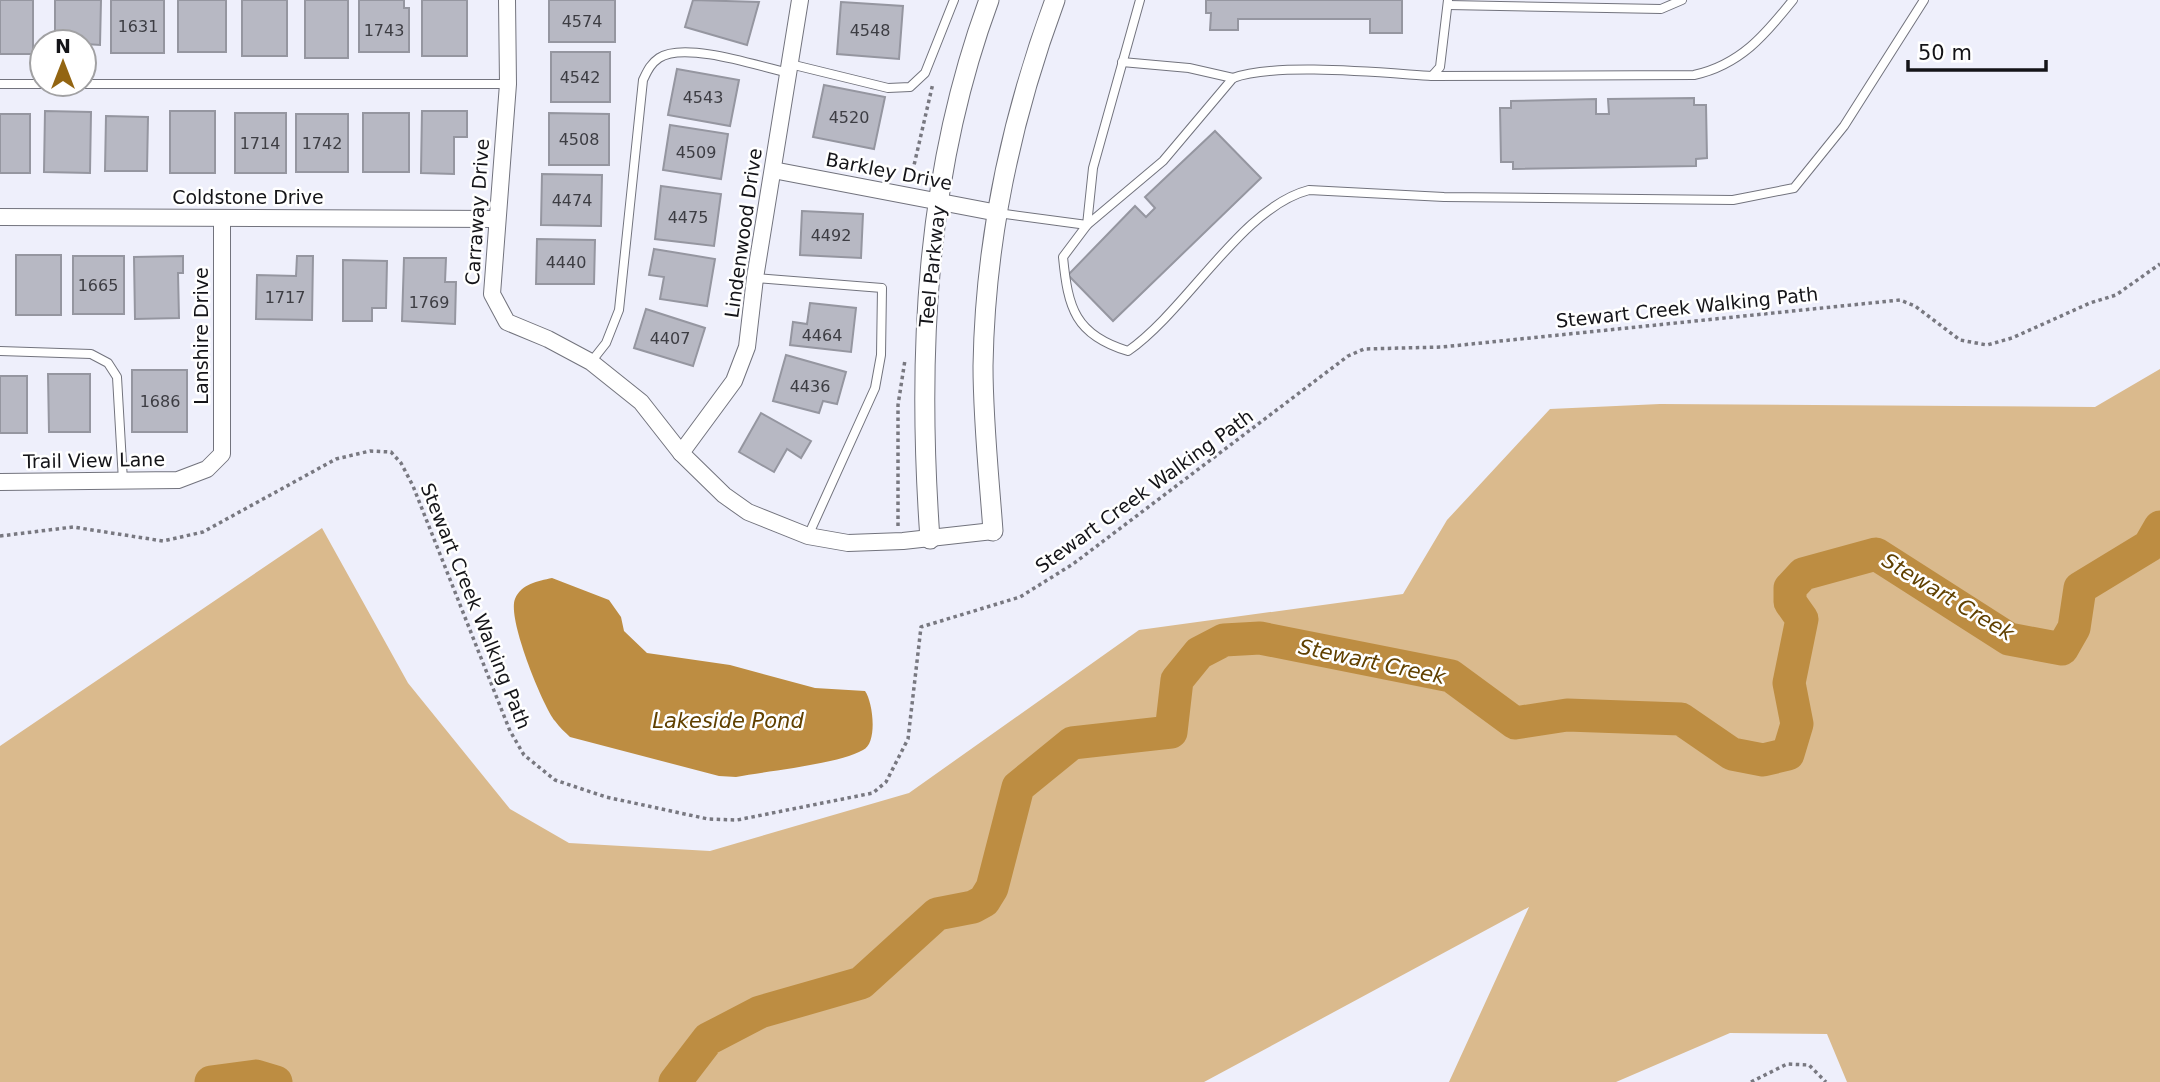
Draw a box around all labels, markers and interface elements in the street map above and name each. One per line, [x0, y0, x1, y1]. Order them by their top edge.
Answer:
house number: 4574 [562, 12, 602, 31]
house number: 1631 [118, 17, 158, 36]
house number: 1743 [364, 21, 404, 40]
house number: 4548 [850, 21, 890, 40]
north arrow [28, 28, 98, 98]
scale bar [1908, 28, 2046, 72]
text: N [55, 35, 71, 57]
text: 50 m [1918, 41, 1972, 65]
house number: 4542 [560, 68, 600, 87]
house number: 4543 [683, 88, 723, 107]
house number: 4520 [829, 108, 869, 127]
house number: 4508 [559, 130, 599, 149]
house number: 1714 [240, 134, 280, 153]
house number: 1742 [302, 134, 342, 153]
street label: Carraway Drive [461, 138, 493, 286]
house number: 4509 [676, 143, 716, 162]
street label: Lindenwood Drive [720, 147, 766, 319]
street label: Barkley Drive [824, 148, 954, 194]
street label: Coldstone Drive [172, 186, 324, 208]
house number: 4474 [552, 191, 592, 210]
street label: Teel Parkway [915, 204, 949, 329]
house number: 4475 [668, 208, 708, 227]
house number: 4492 [811, 226, 851, 245]
house number: 4440 [546, 253, 586, 272]
street label: Lanshire Drive [190, 267, 212, 405]
house number: 1665 [78, 276, 118, 295]
street label: Stewart Creek Walking Path [1555, 282, 1819, 332]
house number: 1717 [265, 288, 305, 307]
house number: 1769 [409, 293, 449, 312]
house number: 4464 [802, 326, 842, 345]
house number: 4407 [650, 329, 690, 348]
house number: 4436 [790, 377, 830, 396]
house number: 1686 [140, 392, 180, 411]
street label: Stewart Creek Walking Path [1031, 405, 1257, 577]
street label: Trail View Lane [22, 448, 165, 472]
street label: Stewart Creek Walking Path [416, 480, 536, 732]
water label: Stewart Creek [1878, 548, 2019, 646]
water label: Stewart Creek [1296, 635, 1448, 689]
water label: Lakeside Pond [652, 709, 804, 733]

